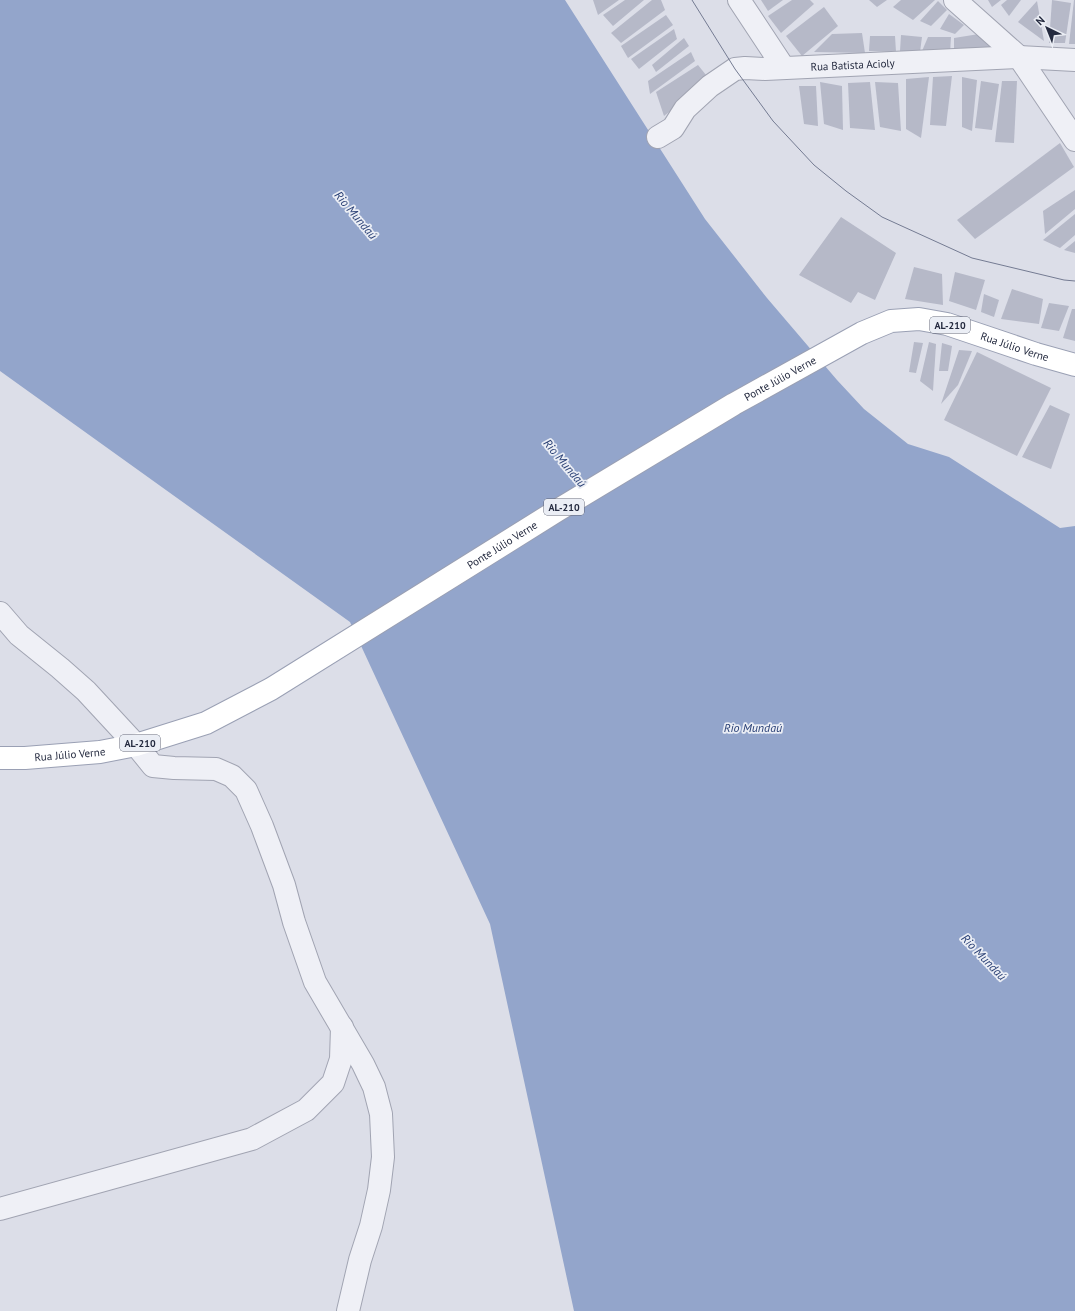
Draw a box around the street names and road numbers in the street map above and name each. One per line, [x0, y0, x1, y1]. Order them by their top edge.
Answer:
street label: Rua Batista Acioly [810, 56, 896, 74]
road number: AL-210 [930, 317, 970, 333]
street label: Rua Júlio Verne [979, 329, 1051, 364]
street label: Ponte Júlio Verne [742, 353, 819, 404]
road number: AL-210 [544, 499, 584, 515]
street label: Ponte Júlio Verne [464, 517, 540, 572]
road number: AL-210 [120, 735, 160, 751]
street label: Rua Júlio Verne [34, 744, 107, 764]

